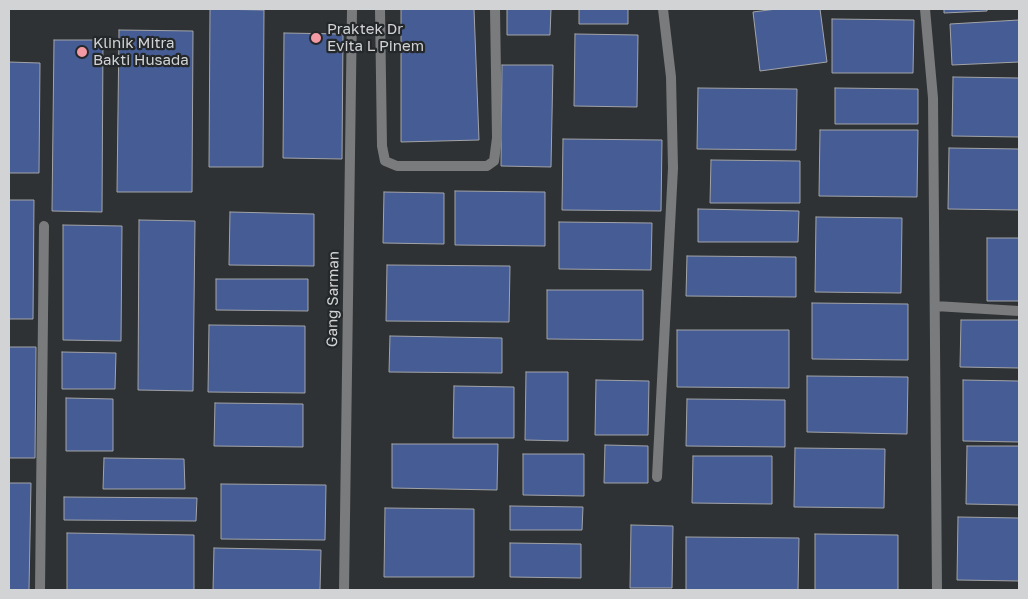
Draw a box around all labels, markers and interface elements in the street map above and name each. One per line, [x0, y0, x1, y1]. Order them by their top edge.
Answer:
place label: Praktek Dr Evita L Pinem [327, 20, 424, 55]
marker: Praktek Dr Evita L Pinem [309, 31, 323, 45]
place label: Klinik Mitra Bakti Husada [93, 34, 189, 69]
marker: Klinik Mitra Bakti Husada [75, 45, 89, 59]
street label: Gang Sarman [323, 251, 343, 347]

